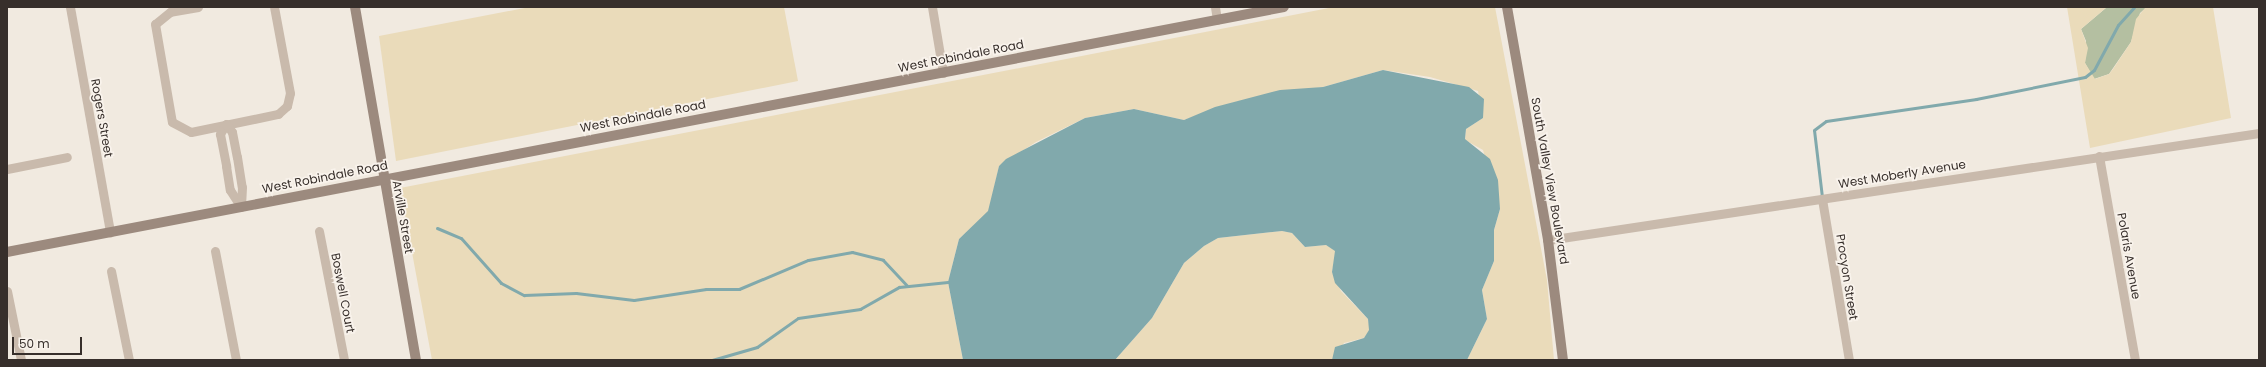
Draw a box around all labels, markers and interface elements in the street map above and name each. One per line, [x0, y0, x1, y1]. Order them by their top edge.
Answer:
street label: West Robindale Road [897, 37, 1025, 75]
street label: Rogers Street [88, 78, 116, 158]
street label: South Valley View Boulevard [1528, 96, 1572, 266]
street label: West Robindale Road [579, 97, 707, 135]
street label: West Moberly Avenue [1837, 157, 1967, 191]
street label: West Robindale Road [261, 158, 389, 196]
street label: Arville Street [389, 179, 417, 255]
street label: Polaris Avenue [2114, 212, 2144, 300]
street label: Procyon Street [1833, 233, 1861, 321]
street label: Boswell Court [328, 252, 358, 334]
scale bar [14, 329, 84, 355]
text: 50 m [19, 335, 50, 352]

